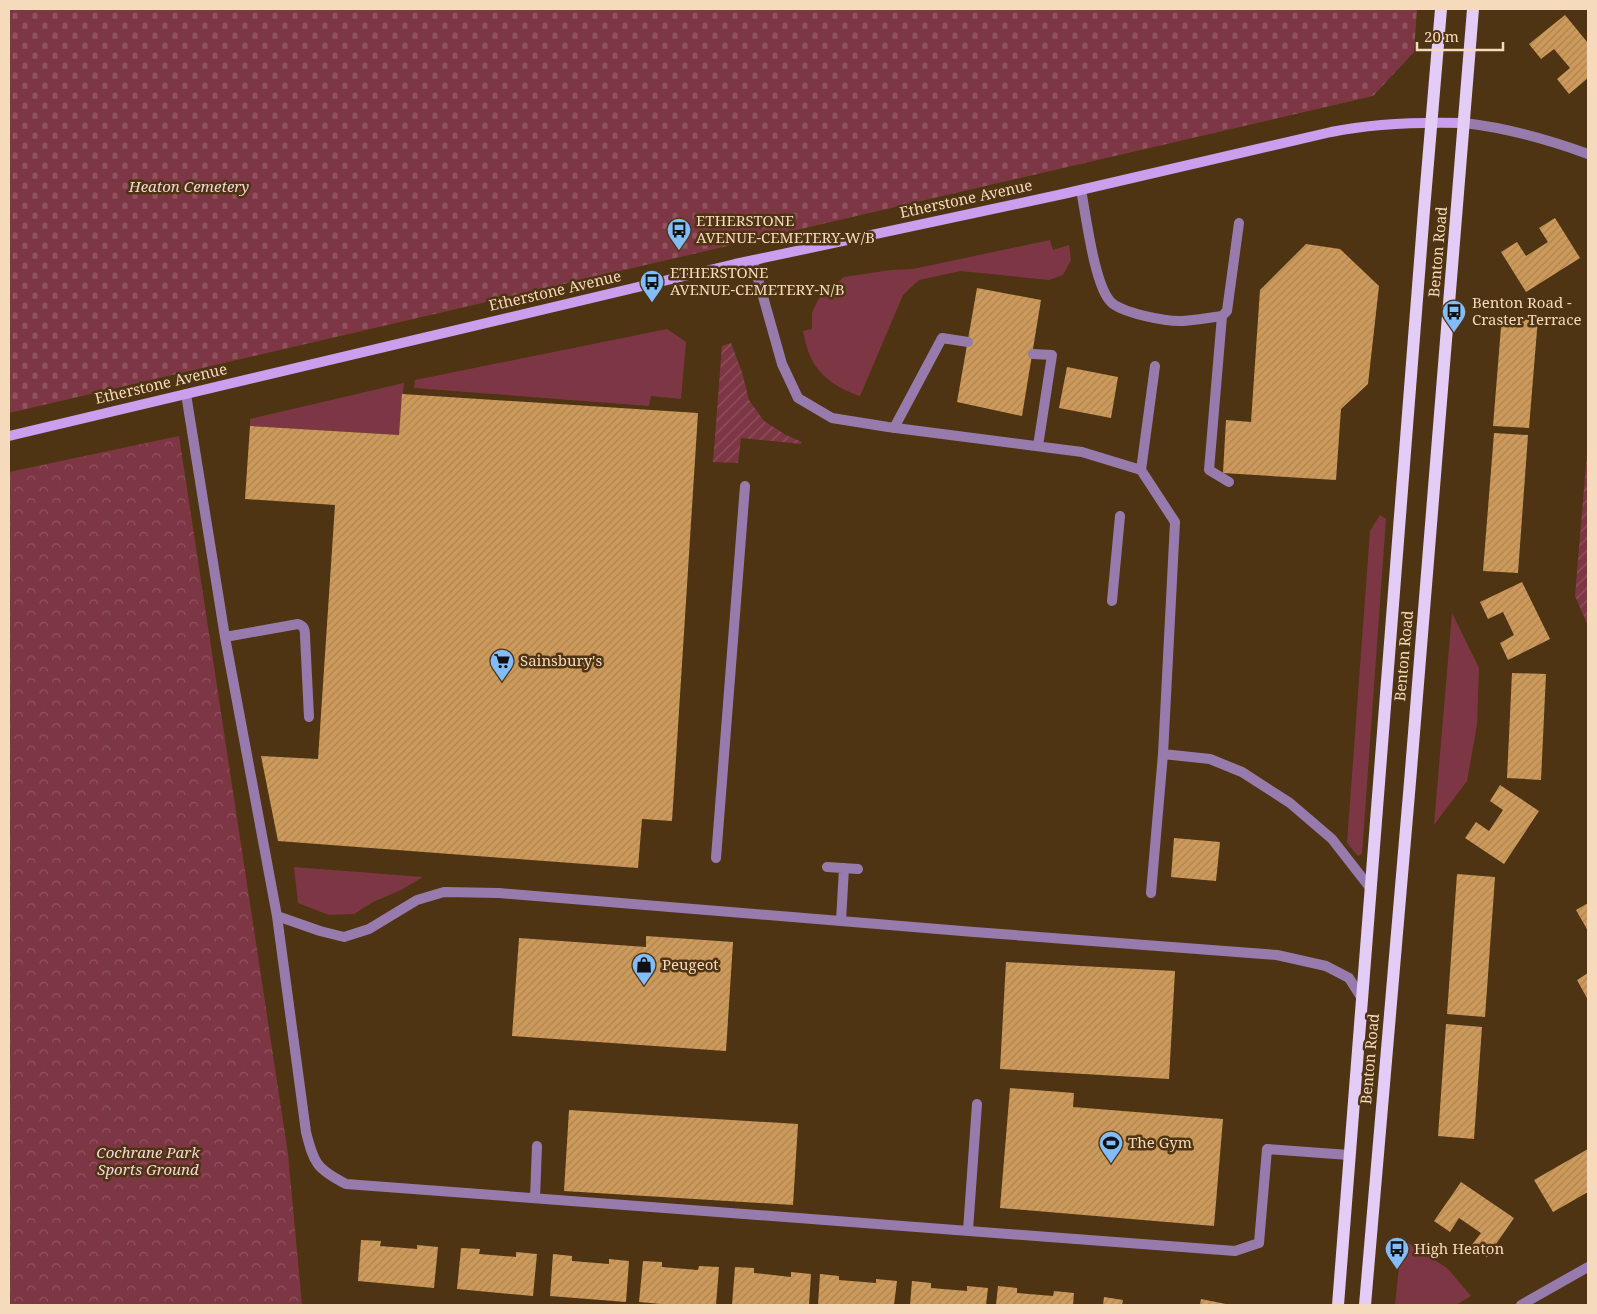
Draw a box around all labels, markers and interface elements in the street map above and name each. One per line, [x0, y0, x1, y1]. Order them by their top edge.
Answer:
scale bar [1417, 20, 1503, 52]
text: 20 m [1424, 26, 1459, 46]
street label: Etherstone Avenue [898, 174, 1034, 222]
park label: Heaton Cemetery [128, 176, 249, 196]
street label: Benton Road [1423, 206, 1451, 298]
place label: ETHERSTONE AVENUE-CEMETERY-W/B [696, 210, 875, 247]
bus stop icon: ETHERSTONE AVENUE-CEMETERY-W/B [666, 217, 692, 251]
place label: ETHERSTONE AVENUE-CEMETERY-N/B [670, 262, 845, 299]
street label: Etherstone Avenue [487, 265, 623, 315]
bus stop icon: ETHERSTONE AVENUE-CEMETERY-N/B [639, 269, 665, 303]
place label: Benton Road - Craster Terrace [1472, 292, 1582, 329]
bus stop icon: Benton Road - Craster Terrace [1441, 299, 1467, 333]
street label: Etherstone Avenue [93, 358, 229, 408]
street label: Benton Road [1389, 610, 1417, 702]
supermarket icon: Sainsbury's [489, 648, 515, 682]
place label: Sainsbury's [520, 650, 602, 670]
shop icon: Peugeot [631, 952, 657, 986]
place label: Peugeot [662, 954, 719, 974]
street label: Benton Road [1355, 1013, 1383, 1105]
sports icon: The Gym [1098, 1130, 1124, 1164]
place label: The Gym [1128, 1132, 1192, 1152]
park label: Cochrane Park Sports Ground [96, 1142, 200, 1179]
bus stop icon: High Heaton [1384, 1236, 1410, 1270]
place label: High Heaton [1414, 1238, 1504, 1258]

